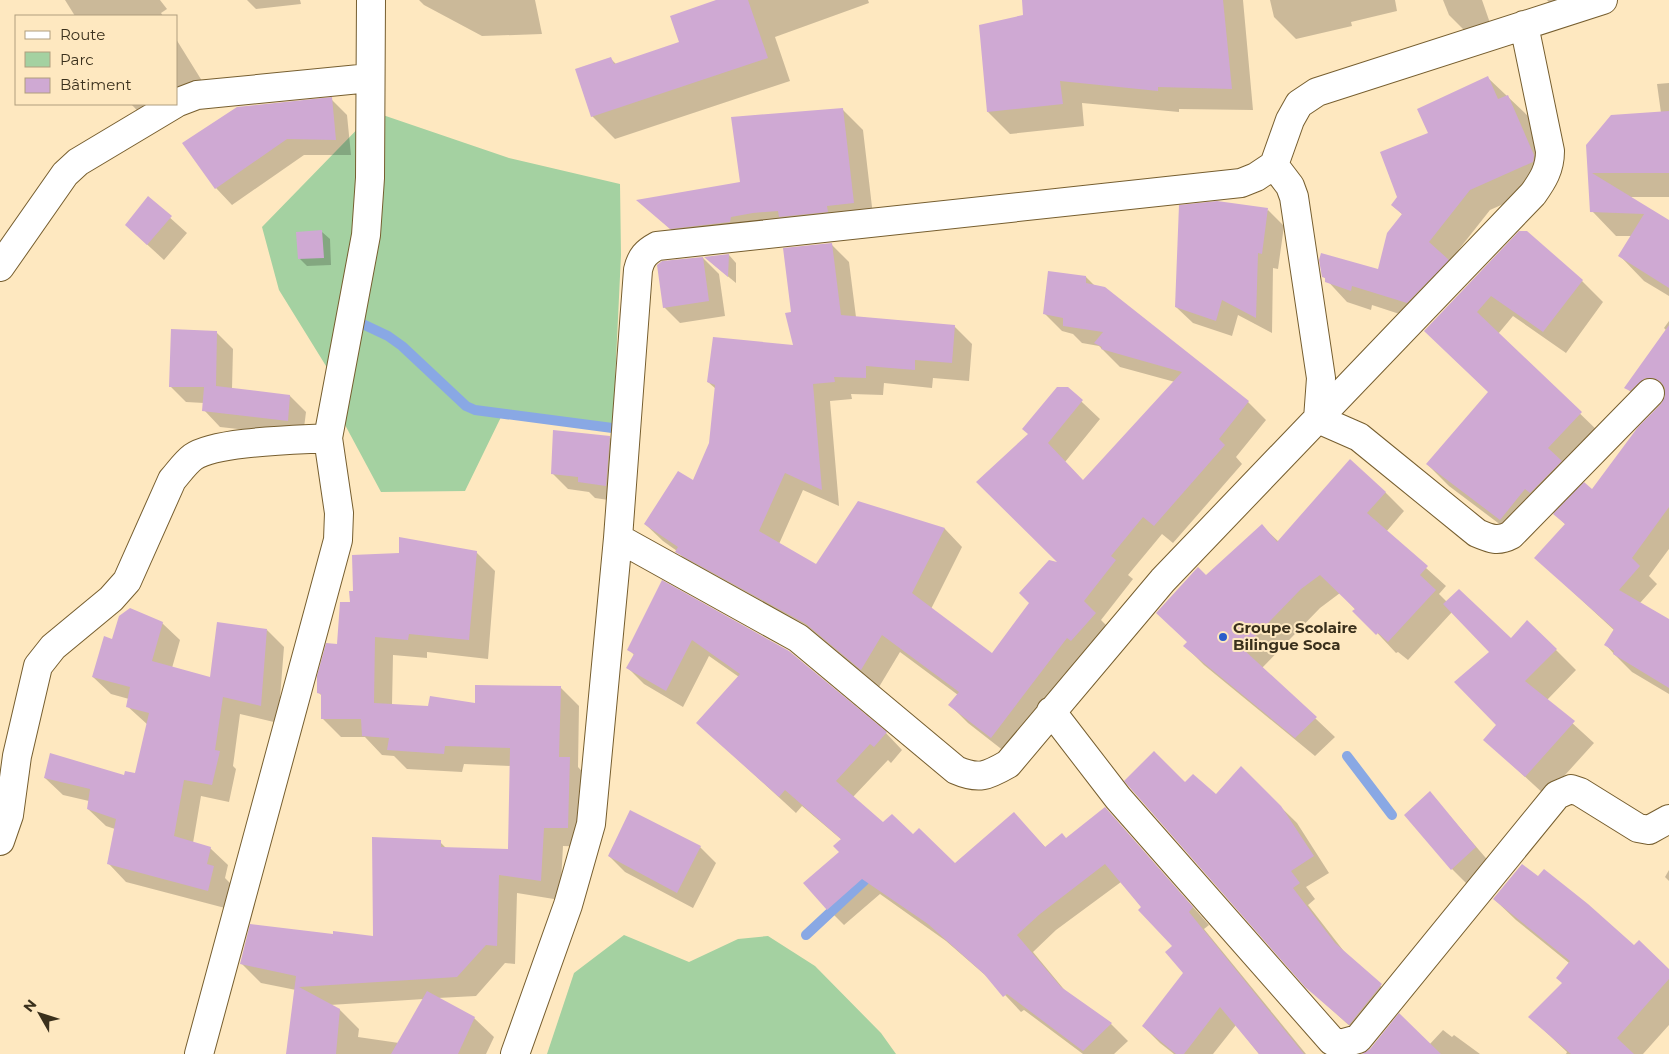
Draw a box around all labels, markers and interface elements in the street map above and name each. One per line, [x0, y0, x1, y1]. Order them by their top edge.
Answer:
legend [15, 15, 178, 105]
text: Route [60, 25, 105, 44]
text: Parc [60, 50, 94, 69]
text: Bâtiment [60, 75, 132, 94]
place label: Groupe Scolaire Bilingue Soca [1233, 618, 1357, 654]
marker: Groupe Scolaire Bilingue Soca [1217, 631, 1229, 643]
north arrow [15, 989, 65, 1039]
text: N [19, 996, 40, 1016]

